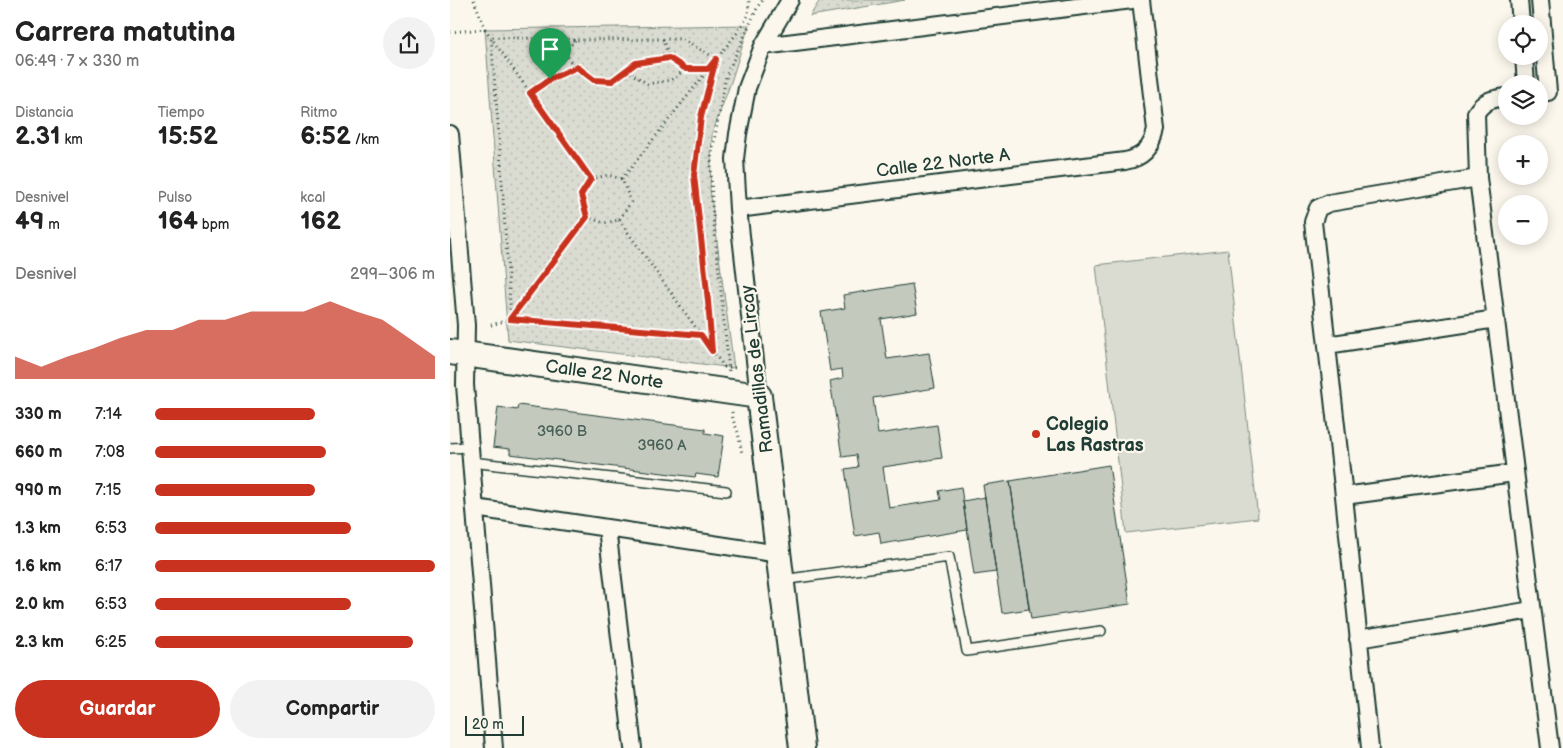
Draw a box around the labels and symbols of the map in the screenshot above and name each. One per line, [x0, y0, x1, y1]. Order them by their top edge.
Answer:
pin [529, 28, 571, 79]
street label: Calle 22 Norte A [875, 144, 1011, 182]
street label: Ramadillas de Lircay [736, 283, 778, 454]
street label: Calle 22 Norte [544, 355, 665, 393]
place label: Colegio Las Rastras [1046, 414, 1144, 456]
house number: 3960 B [537, 422, 587, 441]
marker: Colegio Las Rastras [1030, 428, 1042, 440]
house number: 3960 A [637, 436, 687, 455]
scale bar [465, 713, 524, 736]

